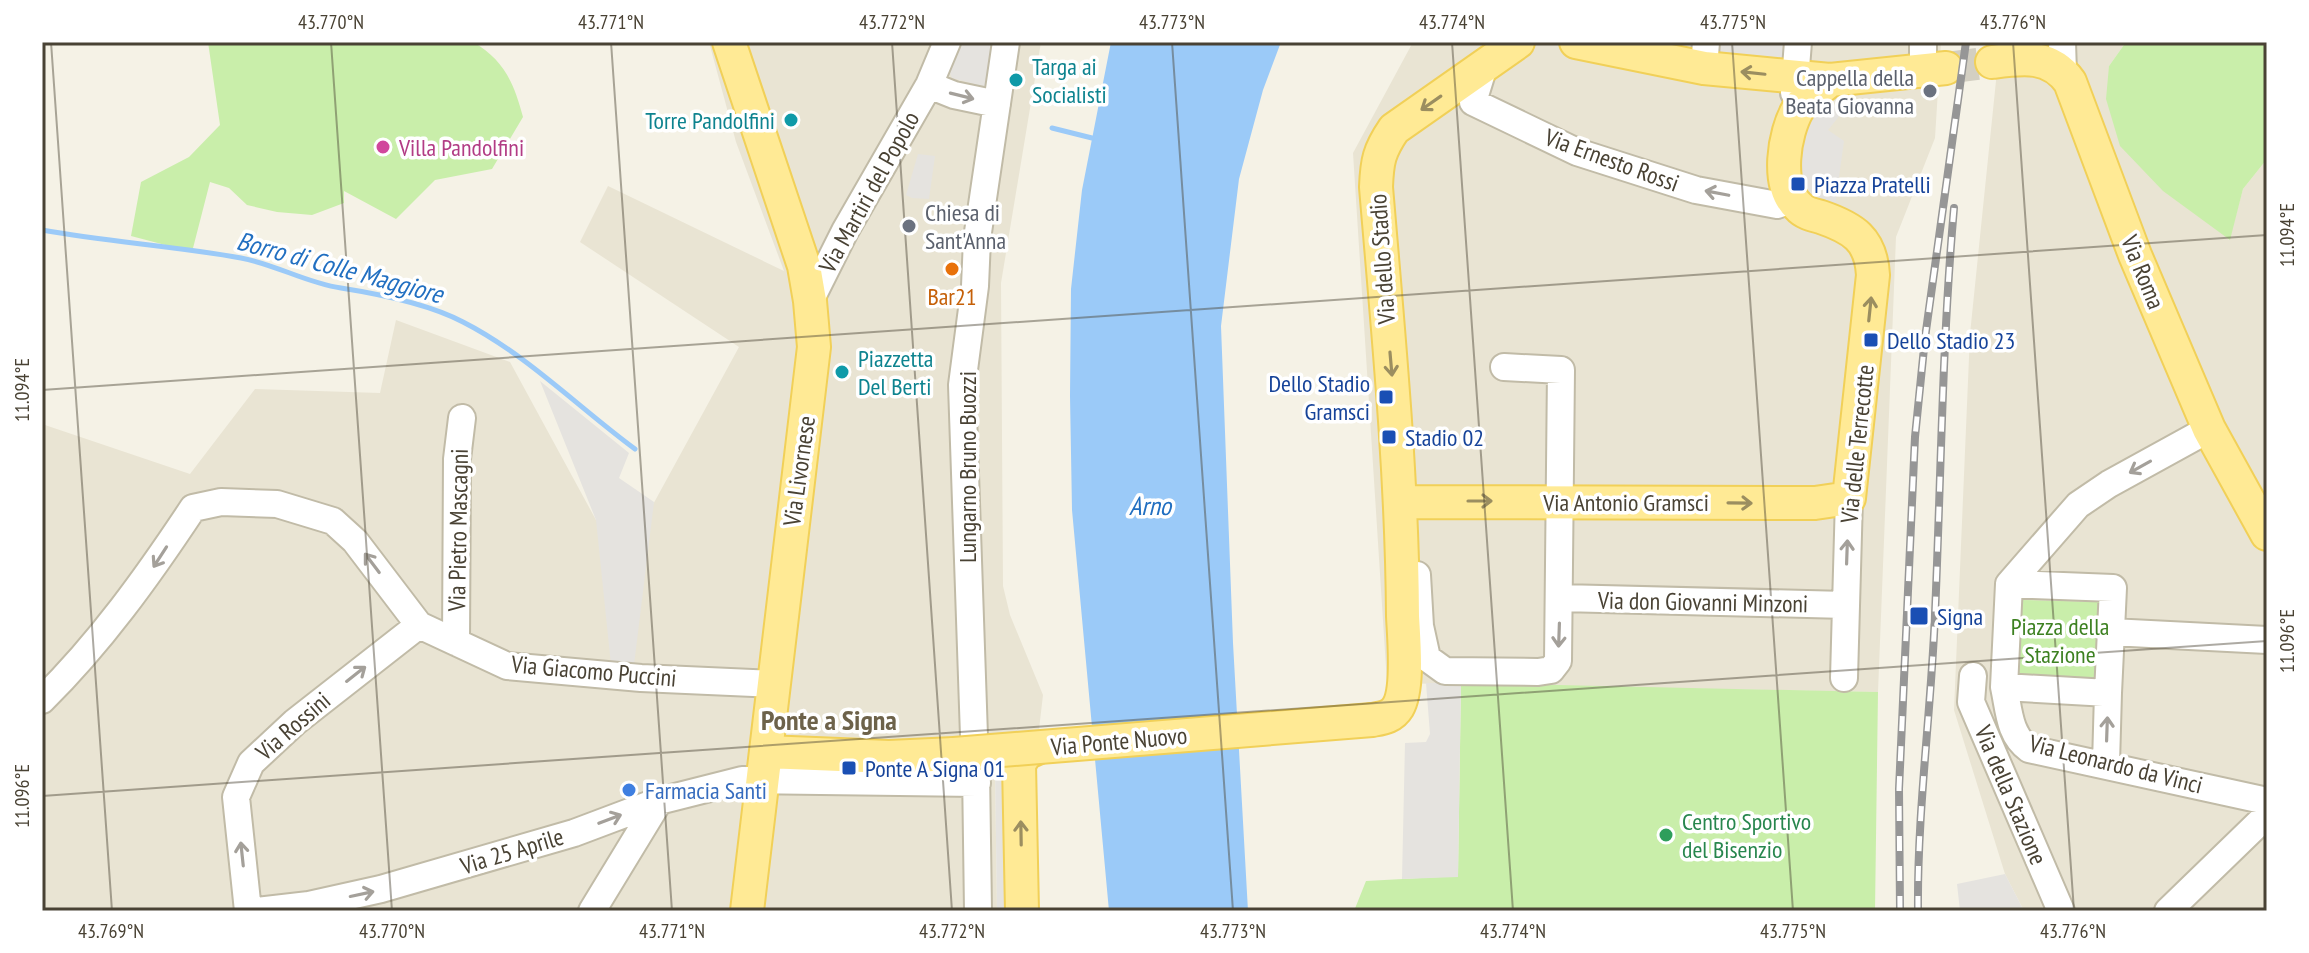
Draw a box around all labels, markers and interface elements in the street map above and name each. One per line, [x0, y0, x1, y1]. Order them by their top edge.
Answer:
text: 43.770°N [298, 9, 364, 35]
text: 43.771°N [578, 9, 644, 35]
text: 43.772°N [859, 9, 925, 35]
text: 43.773°N [1139, 9, 1205, 35]
text: 43.774°N [1419, 9, 1485, 35]
text: 43.775°N [1700, 9, 1766, 35]
text: 43.776°N [1980, 9, 2046, 35]
place label: Targa ai Socialisti [1032, 51, 1107, 110]
place label: Cappella della Beata Giovanna [1785, 62, 1914, 121]
one-way arrow [1740, 65, 1766, 80]
marker: Targa ai Socialisti [1007, 71, 1025, 89]
marker: Cappella della Beata Giovanna [1921, 82, 1939, 100]
one-way arrow [949, 89, 975, 104]
one-way arrow [1421, 95, 1443, 111]
place label: Torre Pandolfini [645, 105, 775, 136]
street label: Via Martiri del Popolo [811, 106, 926, 279]
marker: Torre Pandolfini [782, 111, 800, 129]
street label: Via Ernesto Rossi [1540, 121, 1683, 199]
place label: Villa Pandolfini [398, 132, 524, 163]
marker: Villa Pandolfini [374, 138, 392, 156]
place label: Piazza Pratelli [1814, 169, 1931, 200]
marker: Piazza Pratelli [1789, 175, 1807, 193]
one-way arrow [1705, 185, 1730, 200]
street label: Via dello Stadio [1362, 193, 1402, 326]
place label: Chiesa di Sant'Anna [925, 197, 1006, 256]
text: 11.094°E [2274, 203, 2300, 267]
marker: Chiesa di Sant'Anna [900, 217, 918, 235]
water label: Borro di Colle Maggiore [233, 224, 449, 311]
street label: Via Roma [2114, 229, 2172, 314]
marker: Bar21 [943, 260, 961, 278]
place label: Bar21 [927, 281, 977, 312]
one-way arrow [1862, 297, 1877, 323]
place label: Dello Stadio 23 [1887, 325, 2015, 356]
marker: Dello Stadio 23 [1862, 331, 1880, 349]
place label: Piazzetta Del Berti [858, 343, 933, 402]
one-way arrow [1383, 350, 1398, 377]
text: 11.094°E [9, 358, 35, 422]
marker: Piazzetta Del Berti [833, 363, 851, 381]
street label: Via delle Terrecotte [1833, 363, 1881, 526]
place label: Dello Stadio Gramsci [1268, 368, 1370, 427]
street label: Lungarno Bruno Buozzi [952, 371, 983, 563]
marker: Dello Stadio Gramsci [1377, 388, 1395, 406]
street label: Via Livornese [776, 414, 822, 529]
place label: Stadio 02 [1405, 422, 1484, 453]
marker: Stadio 02 [1380, 428, 1398, 446]
street label: Via Pietro Mascagni [441, 448, 475, 613]
one-way arrow [2129, 459, 2153, 475]
street label: Via Antonio Gramsci [1542, 487, 1709, 518]
water label: Arno [1129, 489, 1173, 522]
one-way arrow [1466, 493, 1493, 509]
one-way arrow [1726, 495, 1753, 510]
one-way arrow [1840, 539, 1855, 566]
one-way arrow [152, 545, 168, 568]
one-way arrow [363, 553, 380, 574]
street label: Via don Giovanni Minzoni [1597, 585, 1808, 619]
place label: Signa [1937, 601, 1983, 632]
marker: Signa [1908, 605, 1930, 627]
text: 11.096°E [2274, 609, 2300, 673]
park label: Piazza della Stazione [2011, 611, 2109, 670]
one-way arrow [1552, 621, 1567, 647]
street label: Via Giacomo Puccini [509, 648, 678, 694]
one-way arrow [345, 665, 366, 682]
street label: Via Rossini [248, 685, 337, 768]
district label: Ponte a Signa [761, 701, 897, 738]
one-way arrow [2099, 716, 2114, 743]
street label: Via Ponte Nuovo [1049, 720, 1188, 762]
street label: Via della Stazione [1967, 720, 2054, 869]
street label: Via Leonardo da Vinci [2025, 727, 2206, 801]
place label: Ponte A Signa 01 [865, 753, 1005, 784]
marker: Ponte A Signa 01 [840, 759, 858, 777]
text: 11.096°E [9, 764, 35, 828]
place label: Farmacia Santi [645, 775, 767, 806]
marker: Farmacia Santi [620, 781, 638, 799]
place label: Centro Sportivo del Bisenzio [1682, 806, 1811, 865]
one-way arrow [598, 811, 622, 825]
one-way arrow [1013, 820, 1029, 847]
street label: Via 25 Aprile [456, 821, 567, 882]
marker: Centro Sportivo del Bisenzio [1657, 826, 1675, 844]
one-way arrow [234, 841, 249, 868]
one-way arrow [348, 886, 374, 901]
text: 43.769°N [78, 918, 144, 944]
text: 43.770°N [359, 918, 425, 944]
text: 43.771°N [639, 918, 705, 944]
text: 43.772°N [919, 918, 985, 944]
text: 43.773°N [1200, 918, 1266, 944]
text: 43.774°N [1480, 918, 1546, 944]
text: 43.775°N [1760, 918, 1826, 944]
text: 43.776°N [2040, 918, 2106, 944]

